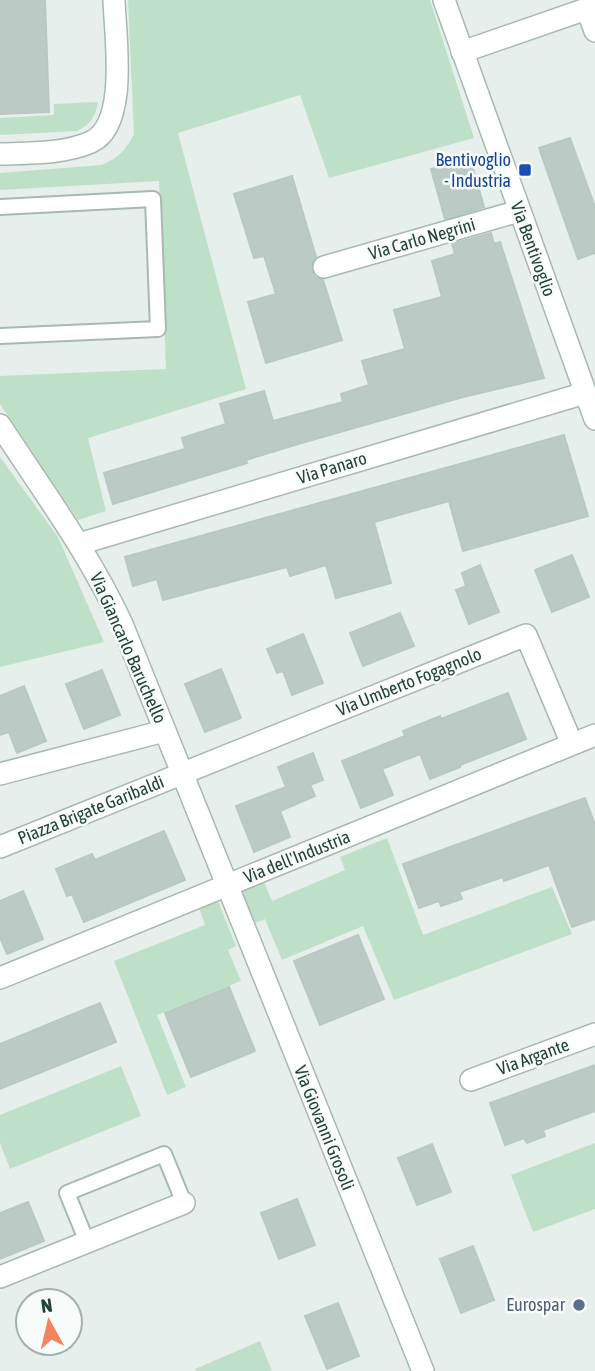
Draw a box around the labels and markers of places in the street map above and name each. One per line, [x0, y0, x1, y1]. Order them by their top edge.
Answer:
place label: Bentivoglio - Industria [435, 149, 511, 191]
marker: Bentivoglio - Industria [517, 162, 533, 178]
place label: Eurospar [506, 1294, 566, 1315]
marker: Eurospar [571, 1297, 587, 1313]

